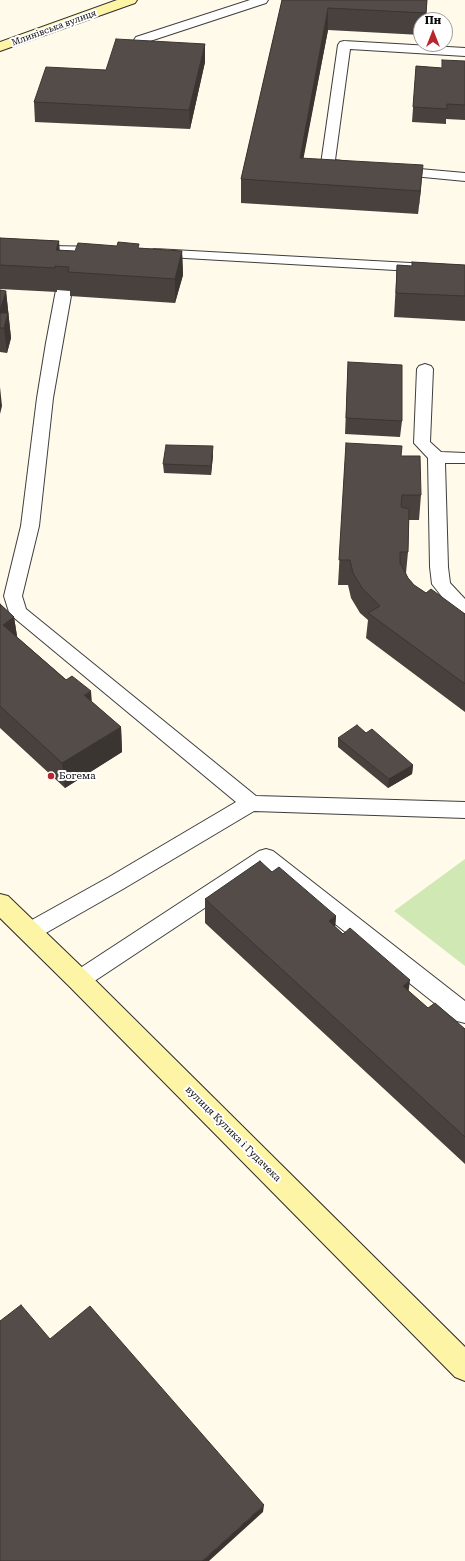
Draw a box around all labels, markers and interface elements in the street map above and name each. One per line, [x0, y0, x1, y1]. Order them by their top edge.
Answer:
street label: Млинівська вулиця [10, 8, 98, 48]
north arrow [413, 12, 453, 52]
text: Пн [425, 14, 441, 27]
place label: Богема [59, 770, 96, 782]
marker: Богема [46, 771, 56, 781]
street label: вулиця Кулика і Гудачека [183, 1084, 283, 1184]

